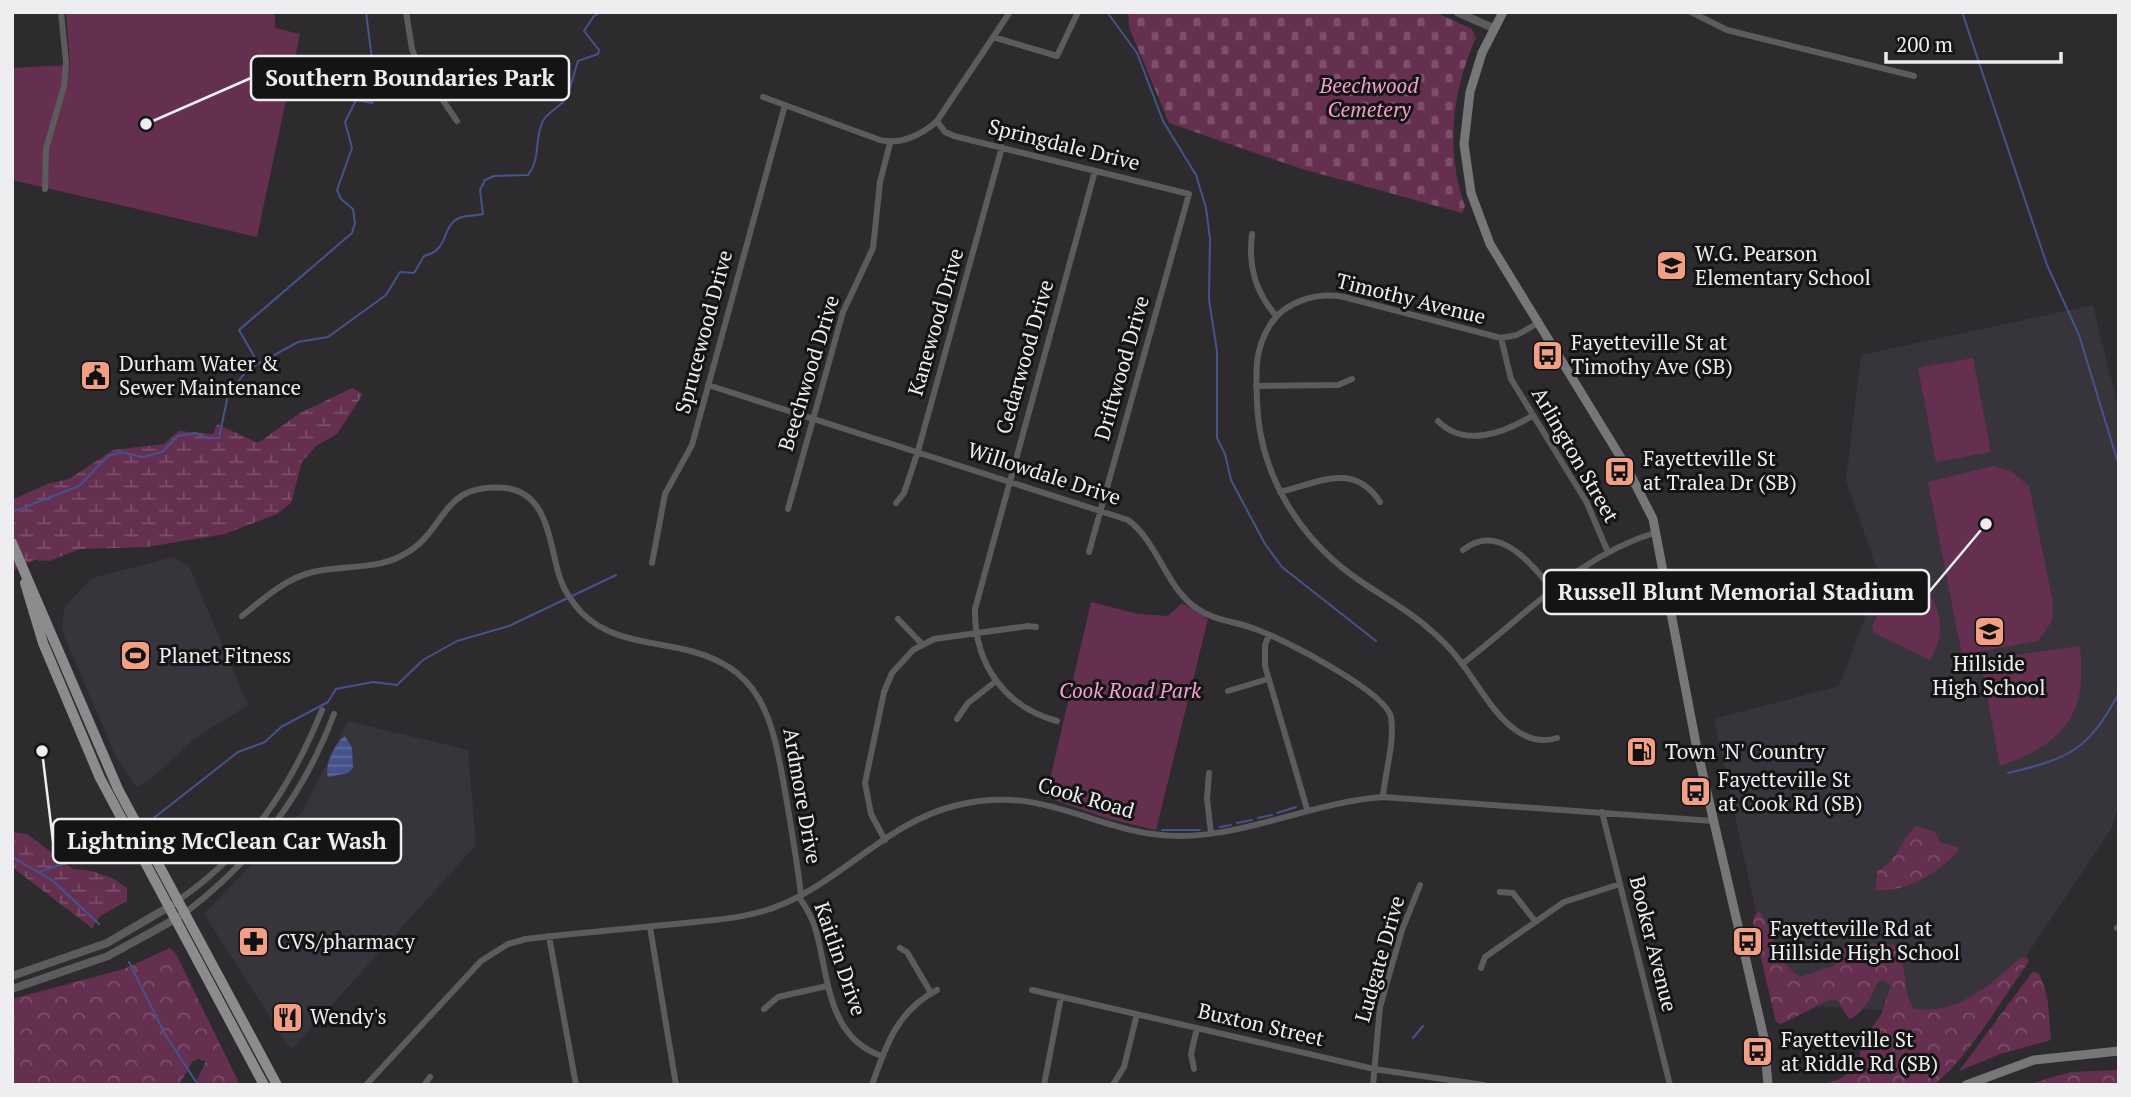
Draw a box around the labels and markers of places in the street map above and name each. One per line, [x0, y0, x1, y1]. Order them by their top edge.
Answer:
callout: Southern Boundaries Park [251, 56, 569, 100]
place label: W.G. Pearson Elementary School [1695, 239, 1871, 291]
school or university icon: W.G. Pearson Elementary School [1655, 249, 1689, 283]
place label: Fayetteville St at Timothy Ave (SB) [1571, 328, 1733, 380]
bus stop icon: Fayetteville St at Timothy Ave (SB) [1531, 338, 1565, 372]
place label: Durham Water & Sewer Maintenance [119, 349, 301, 401]
public building icon: Durham Water & Sewer Maintenance [79, 359, 113, 393]
place label: Fayetteville St at Tralea Dr (SB) [1643, 444, 1797, 496]
bus stop icon: Fayetteville St at Tralea Dr (SB) [1603, 454, 1637, 488]
callout: Russell Blunt Memorial Stadium [1544, 570, 1929, 614]
school or university icon: Hillside High School [1972, 615, 2006, 649]
sports icon: Planet Fitness [119, 639, 153, 673]
place label: Planet Fitness [159, 641, 291, 669]
place label: Hillside High School [1932, 649, 2046, 701]
fuel station icon: Town 'N' Country [1625, 735, 1659, 769]
place label: Town 'N' Country [1665, 737, 1825, 765]
place label: Fayetteville St at Cook Rd (SB) [1718, 765, 1862, 817]
bus stop icon: Fayetteville St at Cook Rd (SB) [1678, 775, 1712, 809]
callout: Lightning McClean Car Wash [53, 819, 401, 863]
place label: Fayetteville Rd at Hillside High School [1770, 914, 1960, 966]
bus stop icon: Fayetteville Rd at Hillside High School [1730, 924, 1764, 958]
pharmacy icon: CVS/pharmacy [237, 925, 271, 959]
place label: CVS/pharmacy [277, 927, 415, 955]
restaurant icon: Wendy's [270, 1000, 304, 1034]
place label: Wendy's [310, 1002, 387, 1030]
place label: Fayetteville St at Riddle Rd (SB) [1781, 1025, 1938, 1077]
bus stop icon: Fayetteville St at Riddle Rd (SB) [1741, 1035, 1775, 1069]

